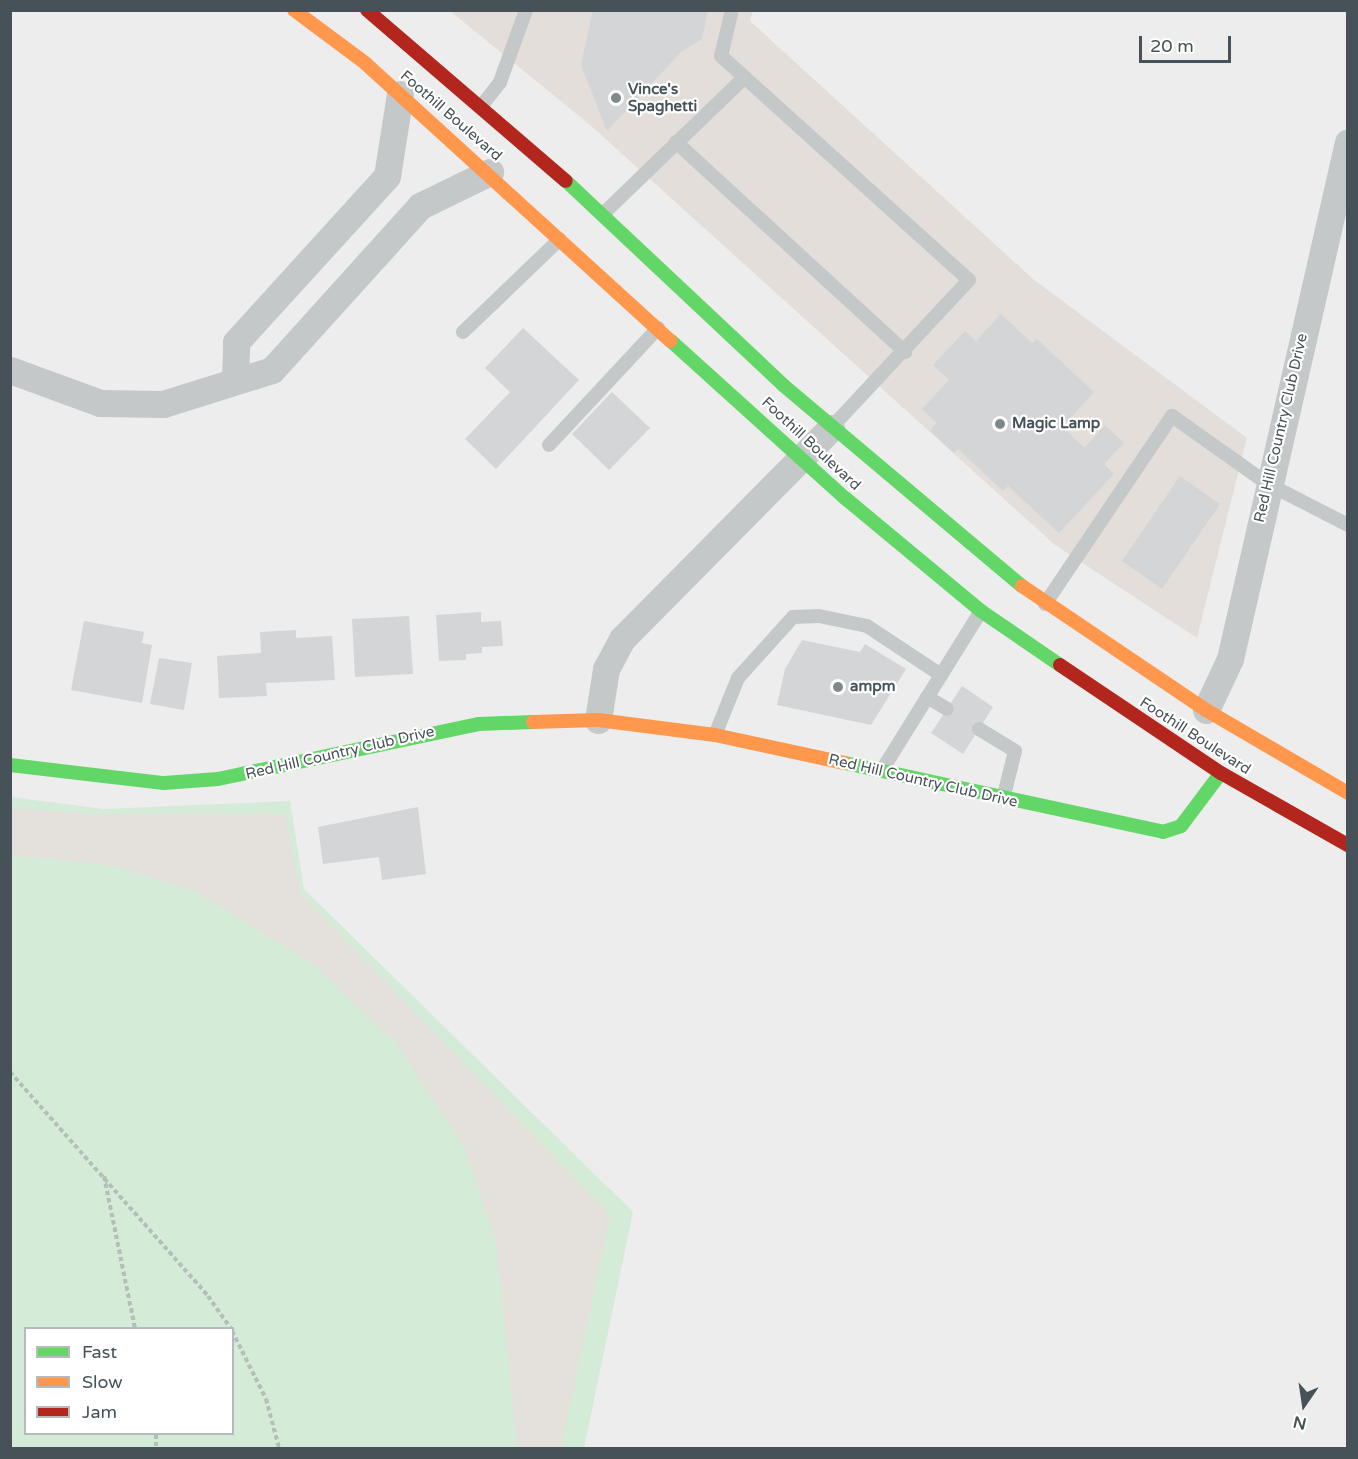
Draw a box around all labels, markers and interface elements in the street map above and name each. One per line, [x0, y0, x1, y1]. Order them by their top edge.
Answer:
scale bar [1142, 24, 1234, 62]
text: 20 m [1150, 35, 1194, 57]
street label: Foothill Boulevard [397, 67, 505, 165]
place label: Vince's Spaghetti [628, 80, 697, 115]
marker: Vince's Spaghetti [609, 91, 623, 105]
street label: Red Hill Country Club Drive [1250, 332, 1312, 524]
street label: Foothill Boulevard [758, 394, 864, 494]
place label: Magic Lamp [1012, 415, 1100, 433]
marker: Magic Lamp [993, 417, 1007, 431]
place label: ampm [850, 678, 895, 696]
marker: ampm [831, 680, 845, 694]
street label: Foothill Boulevard [1136, 693, 1254, 779]
street label: Red Hill Country Club Drive [244, 722, 436, 784]
street label: Red Hill Country Club Drive [827, 750, 1019, 812]
legend [24, 1327, 234, 1435]
text: Fast [82, 1341, 117, 1363]
text: Slow [82, 1371, 123, 1393]
north arrow [1274, 1375, 1334, 1435]
text: Jam [82, 1401, 117, 1423]
text: N [1291, 1411, 1308, 1434]

